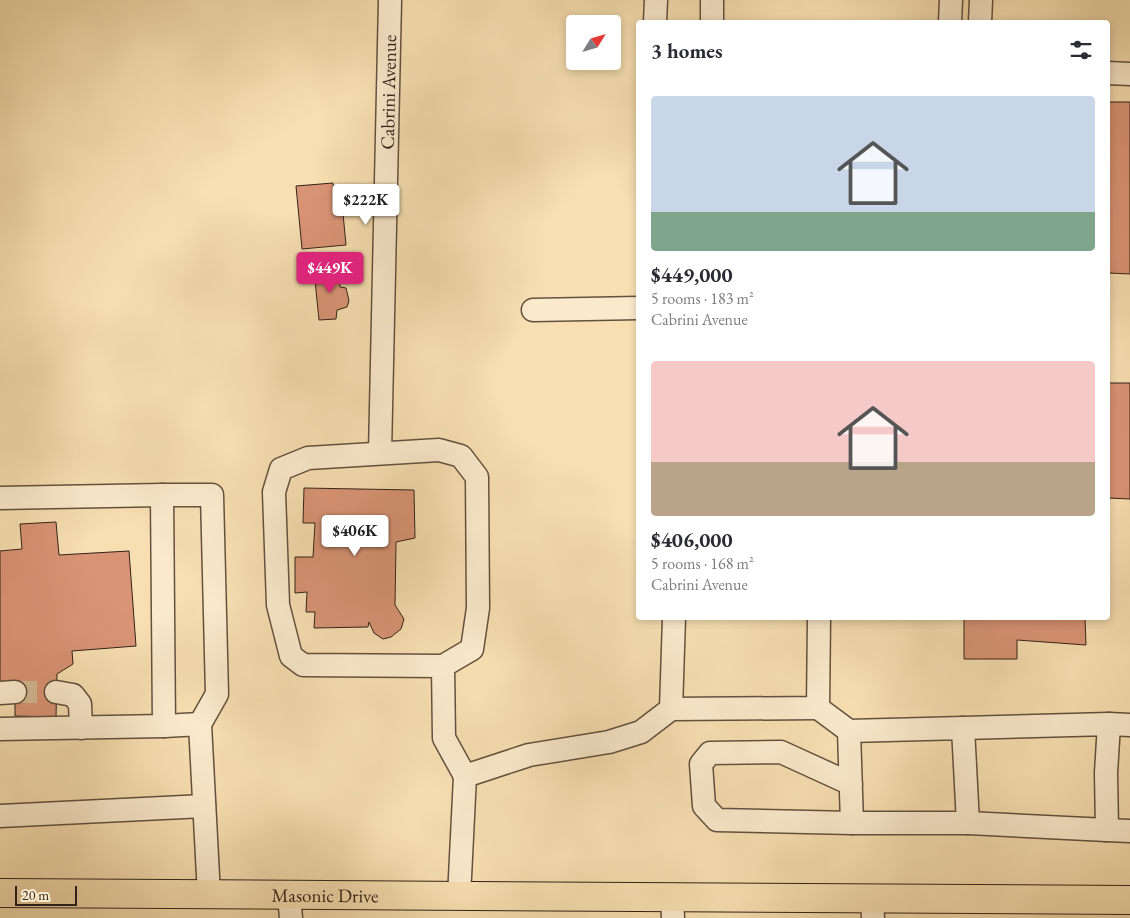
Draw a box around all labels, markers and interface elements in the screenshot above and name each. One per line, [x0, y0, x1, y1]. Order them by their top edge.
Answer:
north arrow [566, 15, 621, 70]
map controls [566, 15, 621, 70]
street label: Cabrini Avenue [375, 34, 402, 150]
icon: filters [1067, 36, 1095, 64]
text: 3 homes [651, 37, 723, 64]
icon: home [828, 128, 918, 218]
pin: $222K [331, 184, 401, 226]
text: $222K [344, 189, 388, 210]
pin: $449K [295, 252, 365, 294]
text: $449K [308, 257, 352, 278]
text: $449,000 [651, 261, 733, 288]
text: 5 rooms · 183 m² [651, 288, 754, 309]
text: Cabrini Avenue [651, 309, 748, 330]
icon: home [828, 393, 918, 483]
pin: $406K [320, 514, 390, 557]
text: $406K [333, 520, 377, 541]
text: $406,000 [651, 526, 733, 553]
text: 5 rooms · 168 m² [651, 553, 754, 574]
text: Cabrini Avenue [651, 574, 748, 595]
scale bar [15, 883, 78, 906]
street label: Masonic Drive [272, 883, 378, 908]
text: 20 m [22, 886, 49, 904]

